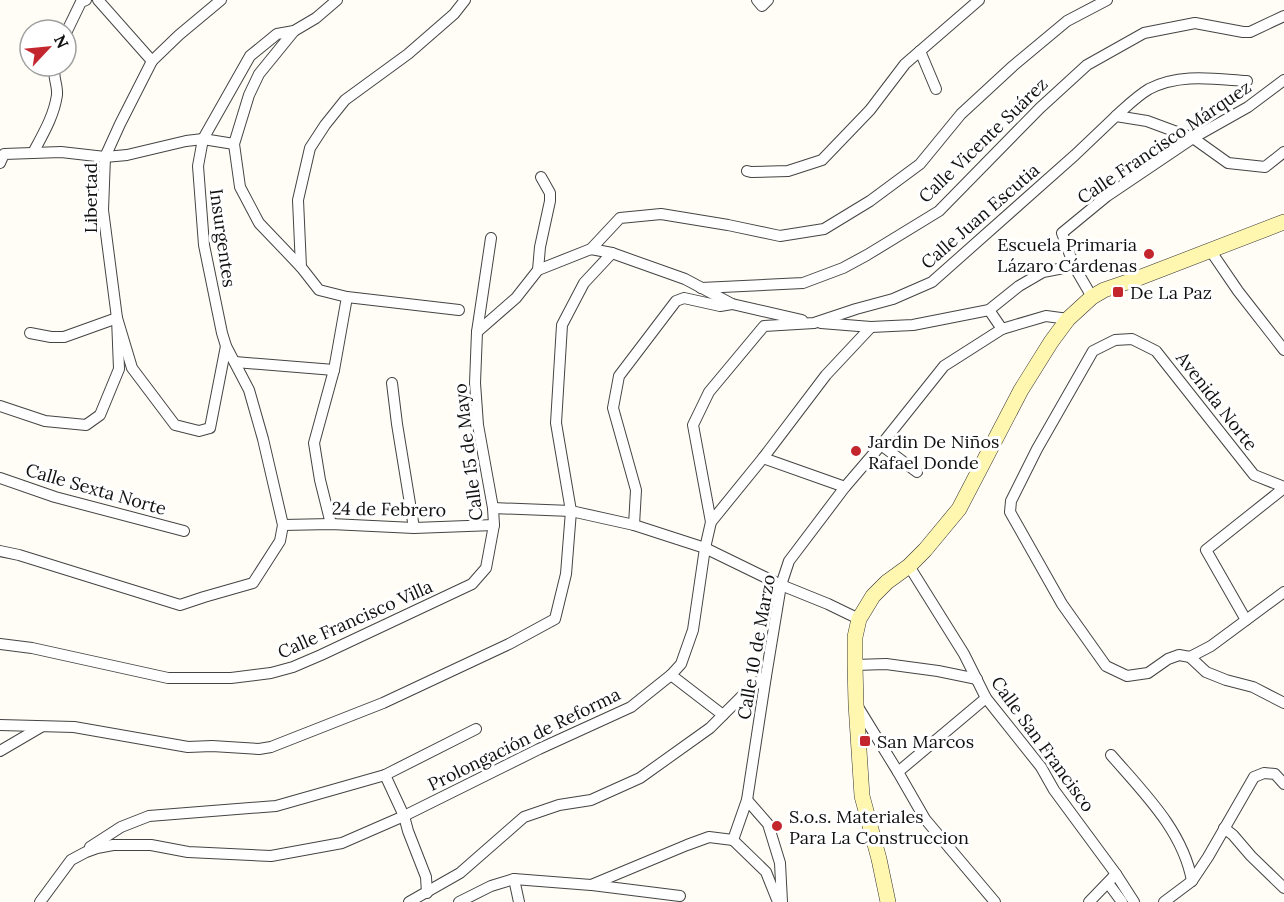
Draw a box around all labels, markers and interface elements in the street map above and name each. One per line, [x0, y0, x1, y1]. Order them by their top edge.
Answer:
north arrow [18, 18, 78, 78]
text: N [50, 31, 73, 51]
street label: Calle Vicente Suárez [914, 72, 1052, 208]
street label: Calle Francisco Márquez [1073, 75, 1255, 209]
street label: Calle Juan Escutia [916, 158, 1044, 274]
street label: Libertad [79, 162, 102, 233]
street label: Insurgentes [205, 187, 241, 289]
place label: Escuela Primaria Lázaro Cárdenas [997, 233, 1137, 277]
marker: Escuela Primaria Lázaro Cárdenas [1142, 247, 1156, 261]
place label: De La Paz [1130, 281, 1212, 304]
marker: De La Paz [1111, 285, 1125, 299]
street label: Avenida Norte [1171, 346, 1263, 455]
street label: Calle 15 de Mayo [448, 382, 488, 522]
place label: Jardin De Niños Rafael Donde [867, 430, 999, 474]
marker: Jardin De Niños Rafael Donde [849, 444, 863, 458]
street label: Calle Sexta Norte [23, 458, 169, 520]
street label: 24 de Febrero [332, 497, 446, 521]
street label: Calle 10 de Marzo [732, 573, 780, 721]
street label: Calle Francisco Villa [274, 575, 436, 663]
street label: Calle San Francisco [986, 672, 1100, 816]
street label: Prolongación de Reforma [424, 682, 624, 796]
place label: San Marcos [877, 730, 974, 753]
marker: San Marcos [858, 734, 872, 748]
place label: S.o.s. Materiales Para La Construccion [789, 805, 969, 849]
marker: S.o.s. Materiales Para La Construccion [770, 819, 784, 833]

